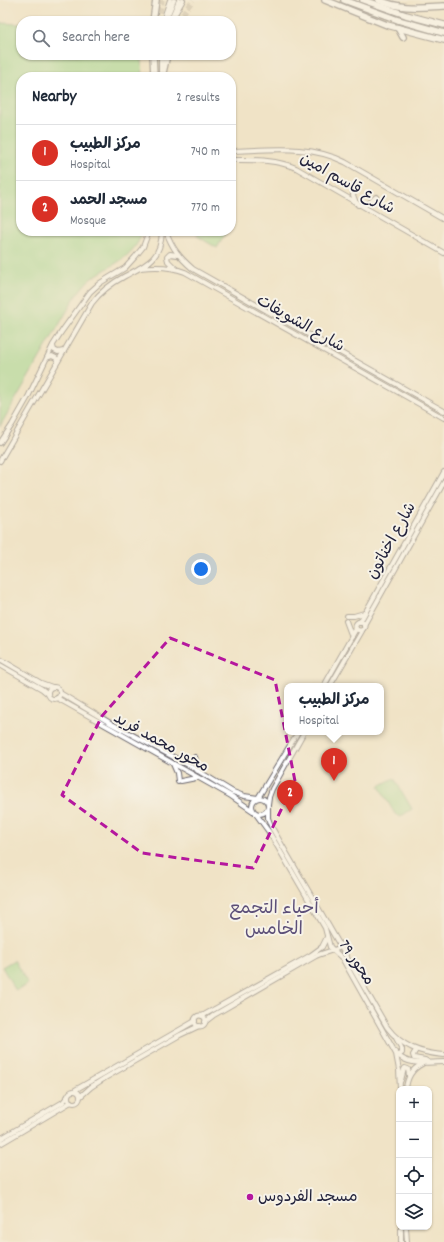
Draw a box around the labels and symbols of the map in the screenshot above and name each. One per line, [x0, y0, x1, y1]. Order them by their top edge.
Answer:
street label: شارع قاسم امين [295, 147, 399, 221]
street label: شارع الشويفات [252, 289, 348, 359]
street label: شارع اخناتون [361, 498, 423, 584]
your location [191, 559, 211, 579]
street label: محور محمد فريد [109, 707, 213, 779]
pin: 1 [321, 748, 347, 781]
pin: 2 [277, 780, 303, 813]
district label: أحياء التجمع الخامس [229, 897, 319, 943]
street label: محور 79 [332, 936, 380, 990]
place label: مسجد الفردوس [258, 1186, 358, 1209]
marker: مسجد الفردوس [245, 1192, 255, 1202]

